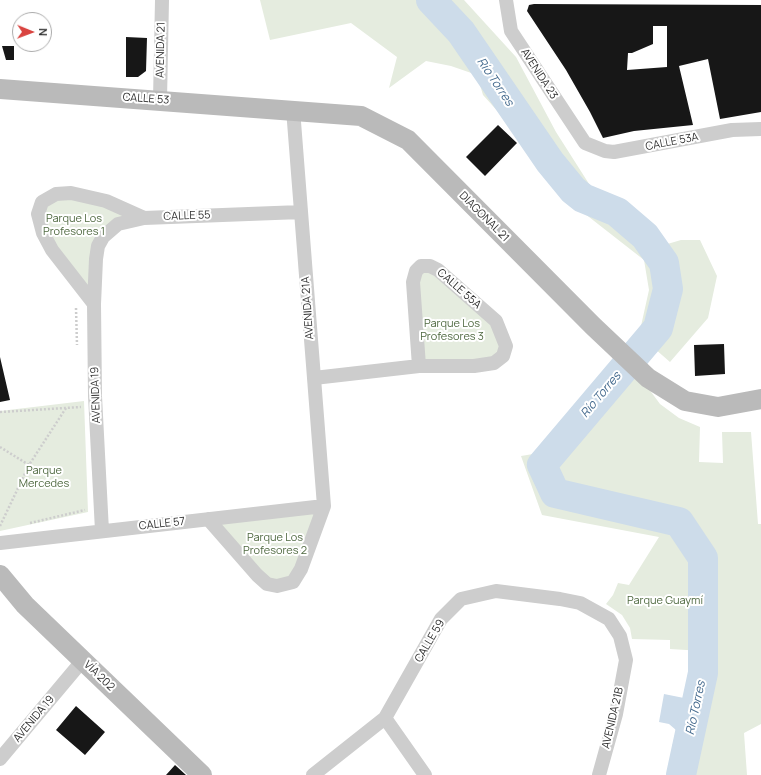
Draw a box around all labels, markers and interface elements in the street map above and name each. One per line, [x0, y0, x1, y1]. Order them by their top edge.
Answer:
north arrow [12, 12, 52, 52]
street label: AVENIDA 21 [154, 22, 168, 78]
text: N [36, 28, 51, 36]
street label: AVENIDA 23 [518, 46, 560, 102]
water label: Río Torres [474, 55, 516, 109]
street label: CALLE 53 [122, 91, 170, 107]
street label: CALLE 53A [644, 130, 700, 154]
street label: DIAGONAL 21 [456, 189, 512, 245]
street label: CALLE 55 [163, 209, 211, 223]
park label: Parque Los Profesores 1 [43, 212, 105, 238]
street label: CALLE 55A [434, 266, 484, 312]
street label: AVENIDA 21A [299, 276, 317, 340]
park label: Parque Los Profesores 3 [420, 317, 484, 343]
street label: AVENIDA 19 [88, 366, 104, 424]
water label: Río Torres [578, 369, 624, 421]
park label: Parque Mercedes [19, 464, 69, 490]
street label: CALLE 57 [138, 515, 186, 533]
park label: Parque Los Profesores 2 [243, 531, 307, 557]
park label: Parque Guaymí [627, 594, 703, 608]
street label: CALLE 59 [412, 617, 448, 665]
street label: VÍA 202 [81, 658, 117, 694]
water label: Río Torres [683, 680, 709, 736]
street label: AVENIDA 21B [600, 686, 626, 750]
street label: AVENIDA 19 [11, 693, 57, 745]

